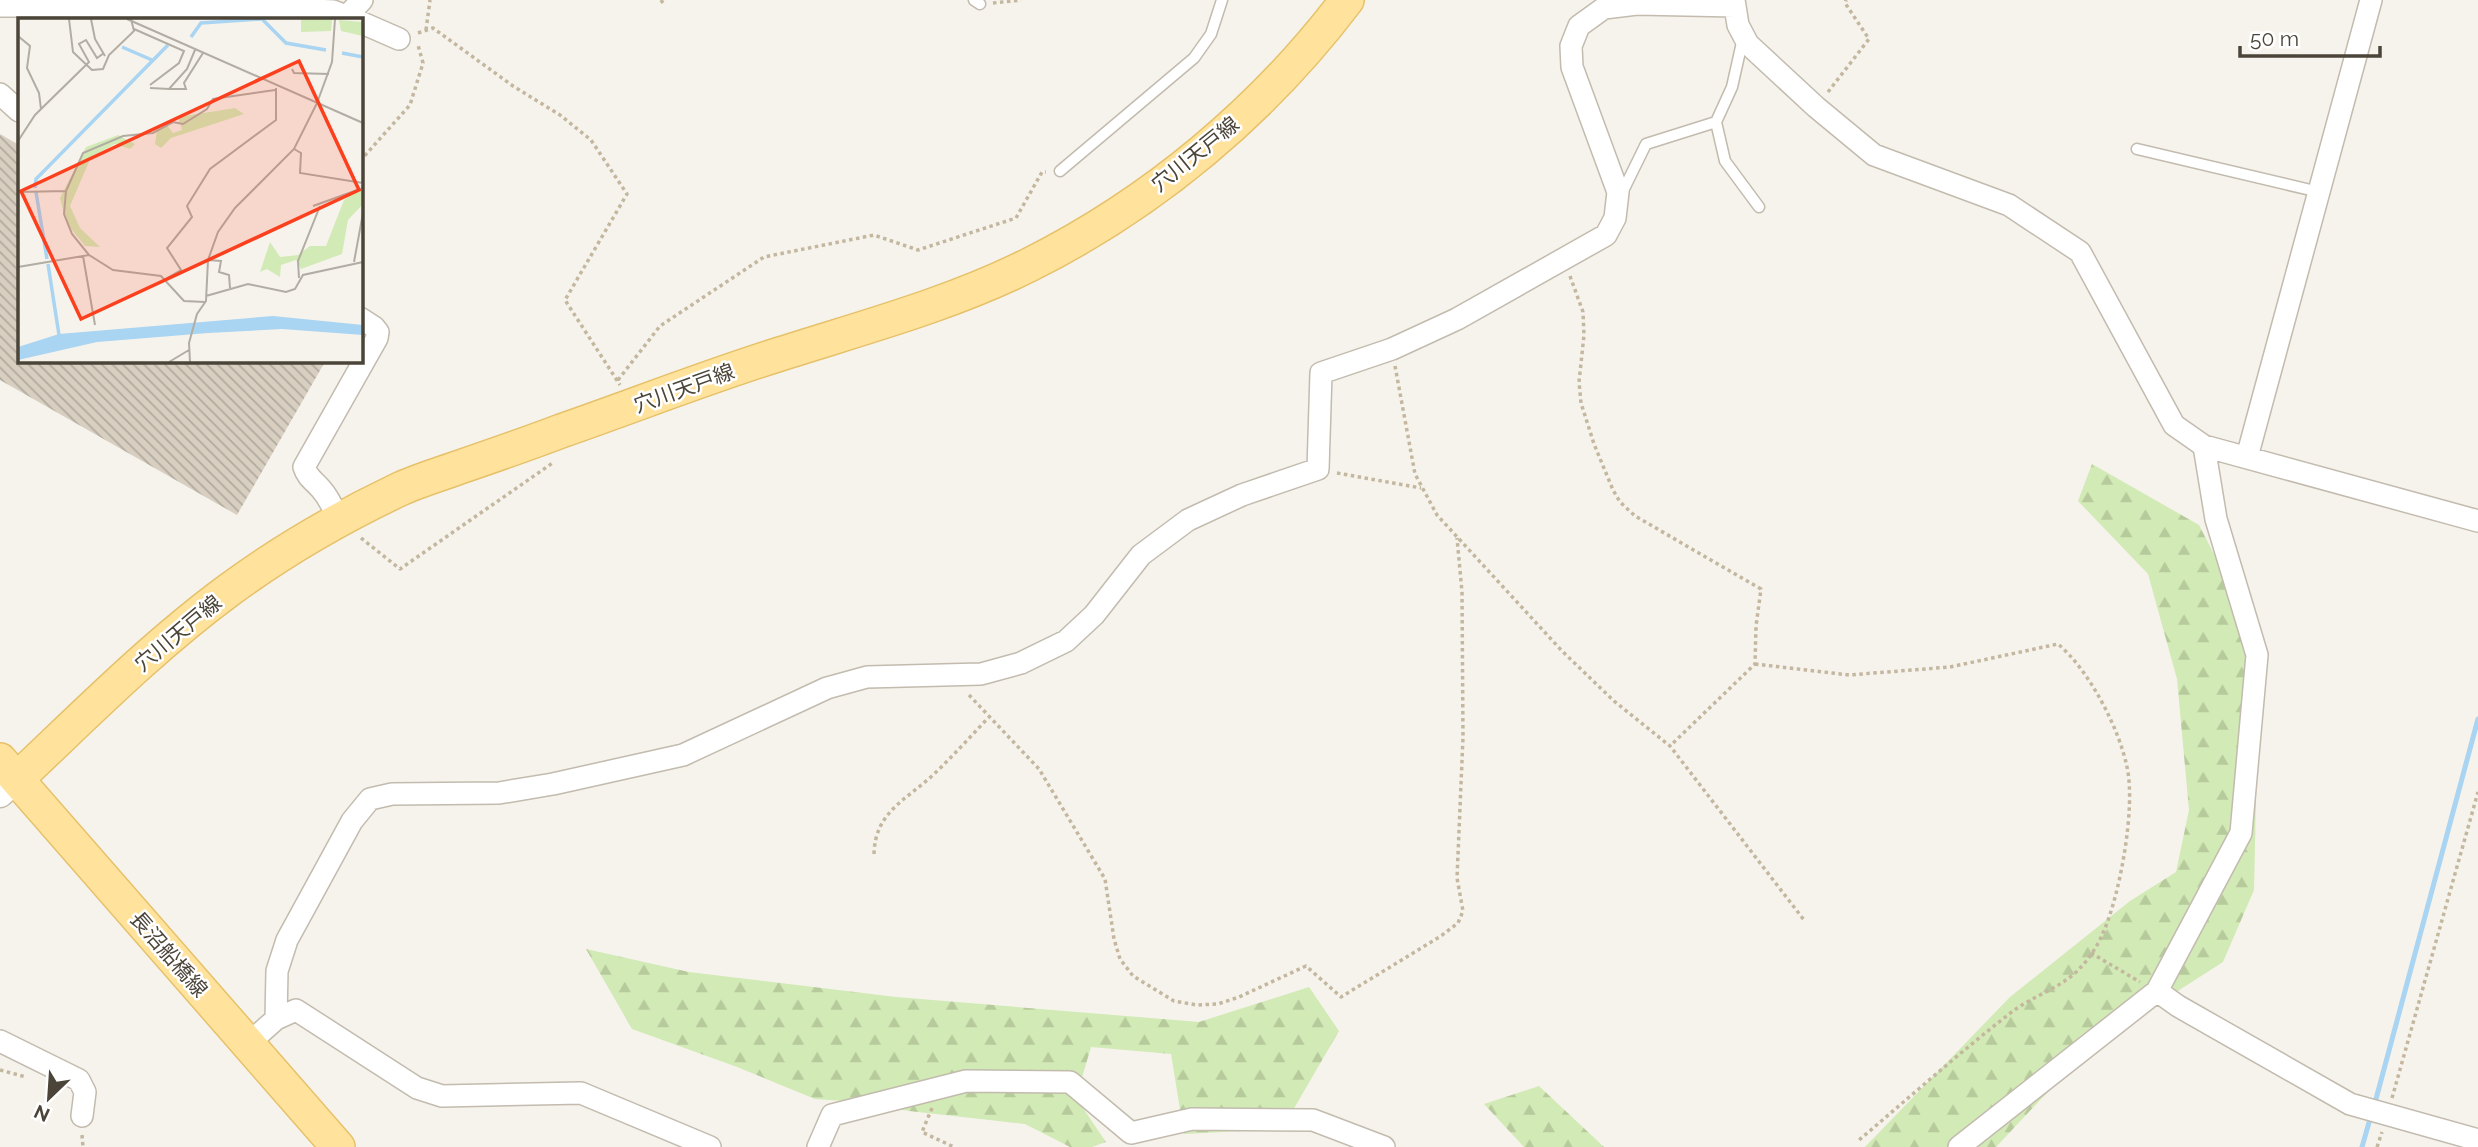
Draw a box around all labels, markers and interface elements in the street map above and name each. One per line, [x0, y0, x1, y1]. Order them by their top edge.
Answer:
scale bar [2240, 14, 2380, 58]
inset map [18, 18, 362, 362]
text: 50 m [2250, 26, 2299, 51]
street label: 穴川天戸線 [1146, 111, 1244, 197]
street label: 穴川天戸線 [630, 358, 738, 418]
street label: 穴川天戸線 [130, 590, 226, 676]
street label: 長沼船橋線 [125, 906, 213, 1002]
north arrow [14, 1063, 84, 1133]
text: N [31, 1100, 53, 1126]

